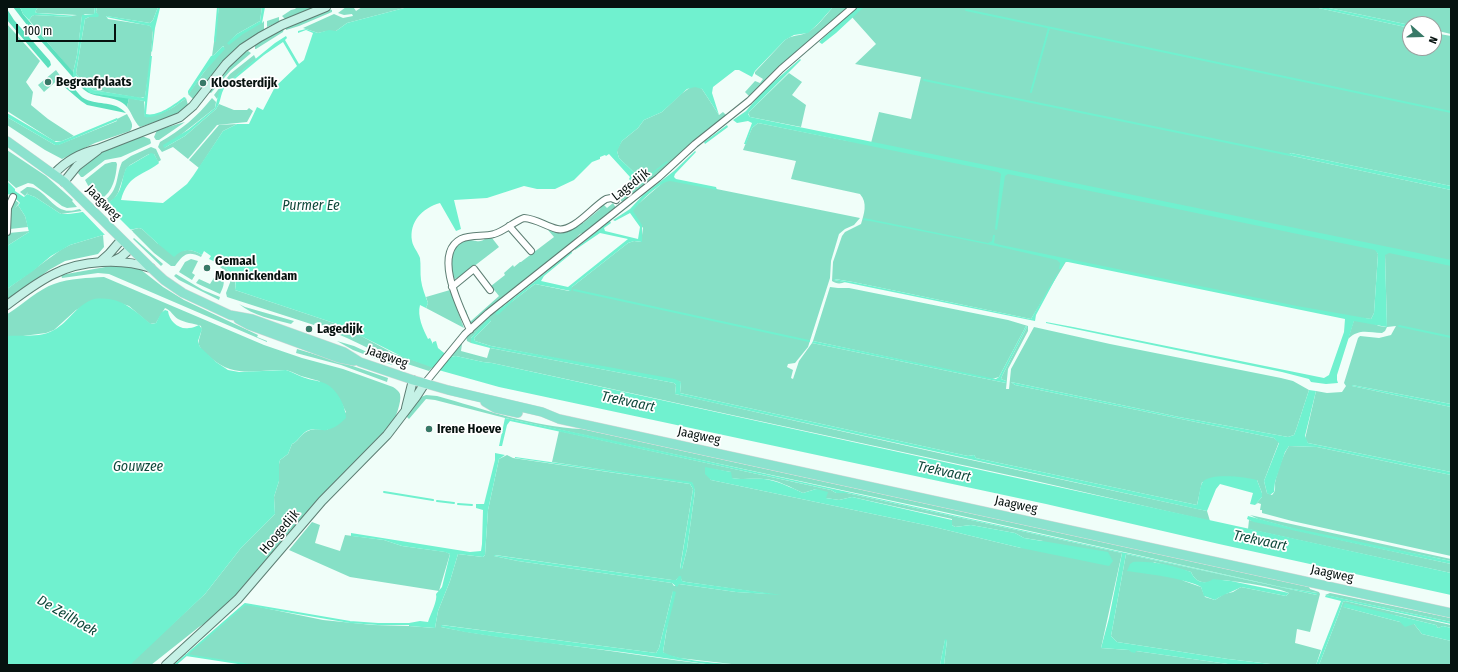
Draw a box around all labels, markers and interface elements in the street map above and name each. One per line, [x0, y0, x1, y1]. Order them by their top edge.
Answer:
scale bar [18, 16, 118, 42]
north arrow [1402, 16, 1442, 56]
text: 100 m [23, 24, 52, 38]
text: N [1426, 35, 1440, 45]
place label: Begraafplaats [56, 74, 132, 90]
place label: Kloosterdijk [211, 75, 277, 91]
marker: Begraafplaats [43, 77, 53, 87]
marker: Kloosterdijk [198, 78, 208, 88]
street label: Lagedijk [609, 165, 653, 205]
street label: Jaagweg [82, 182, 124, 224]
water label: Purmer Ee [282, 198, 340, 214]
place label: Gemaal Monnickendam [215, 253, 297, 284]
marker: Gemaal Monnickendam [202, 263, 212, 273]
place label: Lagedijk [317, 321, 363, 337]
marker: Lagedijk [304, 324, 314, 334]
street label: Jaagweg [364, 342, 410, 372]
water label: Trekvaart [600, 388, 656, 416]
place label: Irene Hoeve [437, 421, 501, 437]
marker: Irene Hoeve [424, 424, 434, 434]
street label: Jaagweg [676, 424, 722, 448]
water label: Trekvaart [916, 458, 972, 486]
water label: Gouwzee [113, 459, 163, 475]
street label: Jaagweg [993, 493, 1039, 517]
street label: Hoogedijk [257, 507, 303, 557]
water label: Trekvaart [1232, 527, 1288, 555]
street label: Jaagweg [1309, 562, 1355, 586]
water label: De Zeilhoek [34, 592, 100, 640]

